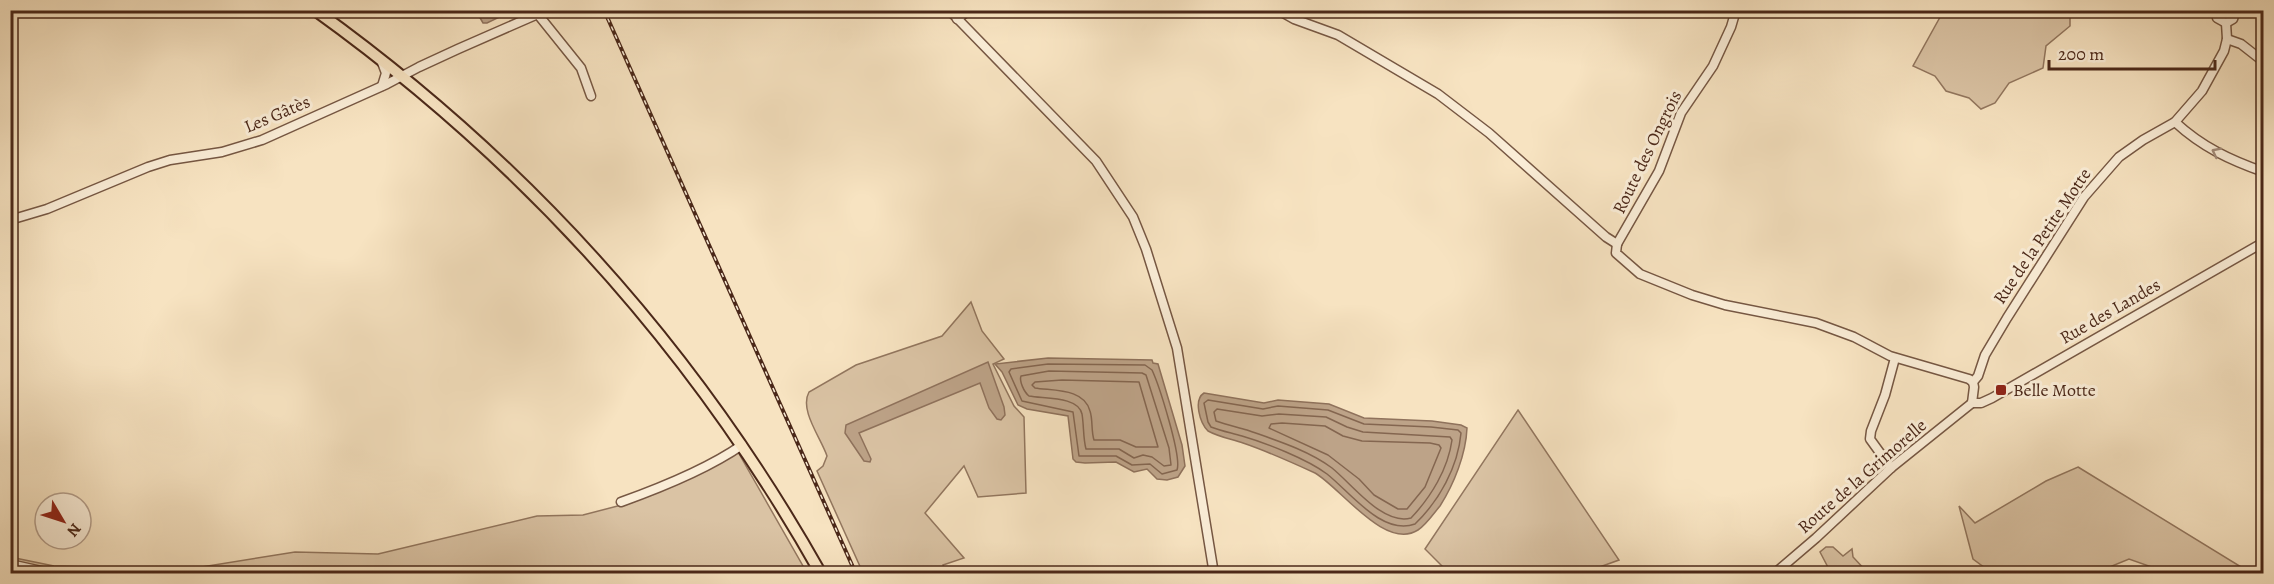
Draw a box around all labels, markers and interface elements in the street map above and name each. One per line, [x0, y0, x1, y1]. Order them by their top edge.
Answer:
scale bar [2049, 33, 2216, 71]
text: 200 m [2058, 42, 2104, 66]
street label: Route des Ongrois [1607, 86, 1687, 218]
street label: Les Gâtès [240, 89, 314, 139]
one-way arrow [2212, 148, 2223, 160]
street label: Rue de la Petite Motte [1988, 163, 2096, 309]
street label: Rue des Landes [2055, 272, 2165, 350]
place label: Belle Motte [2013, 378, 2096, 402]
marker: Belle Motte [1994, 383, 2008, 397]
street label: Route de la Grimorelle [1792, 413, 1932, 539]
north arrow [33, 491, 93, 551]
text: N [61, 518, 86, 542]

